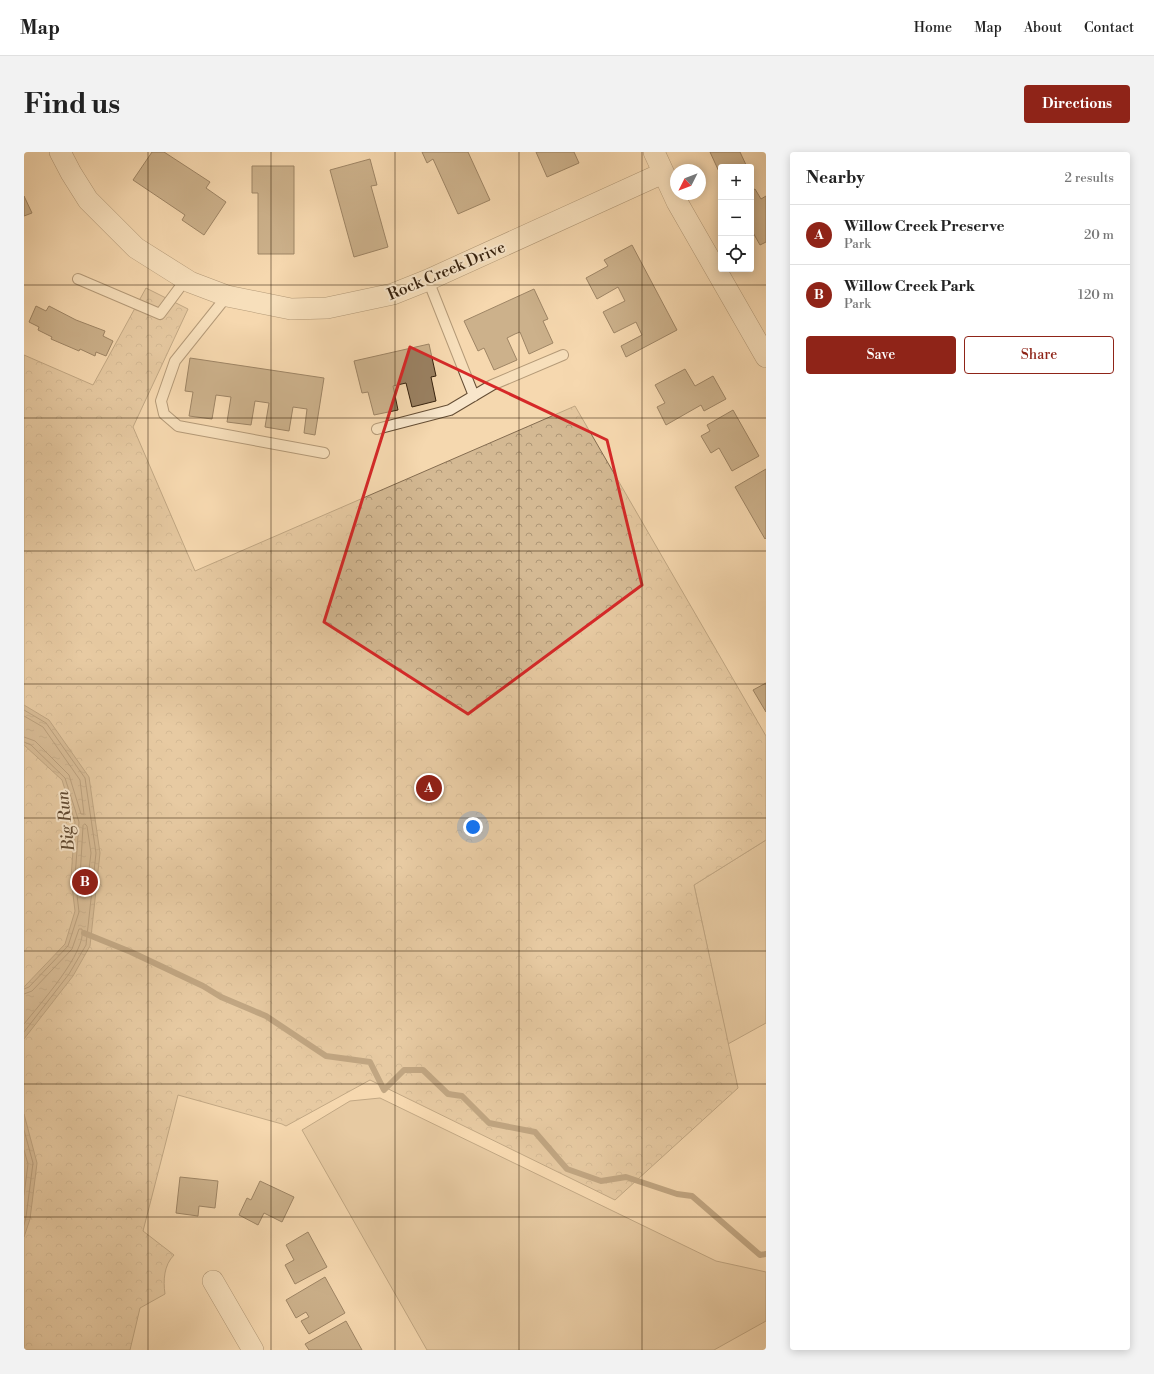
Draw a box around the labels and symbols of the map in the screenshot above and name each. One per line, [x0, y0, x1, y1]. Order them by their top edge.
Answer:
north arrow [670, 164, 706, 200]
street label: Rock Creek Drive [385, 237, 508, 305]
pin: A [416, 773, 442, 803]
water label: Big Run [52, 789, 80, 853]
your location [463, 817, 483, 837]
pin: B [72, 867, 98, 897]

